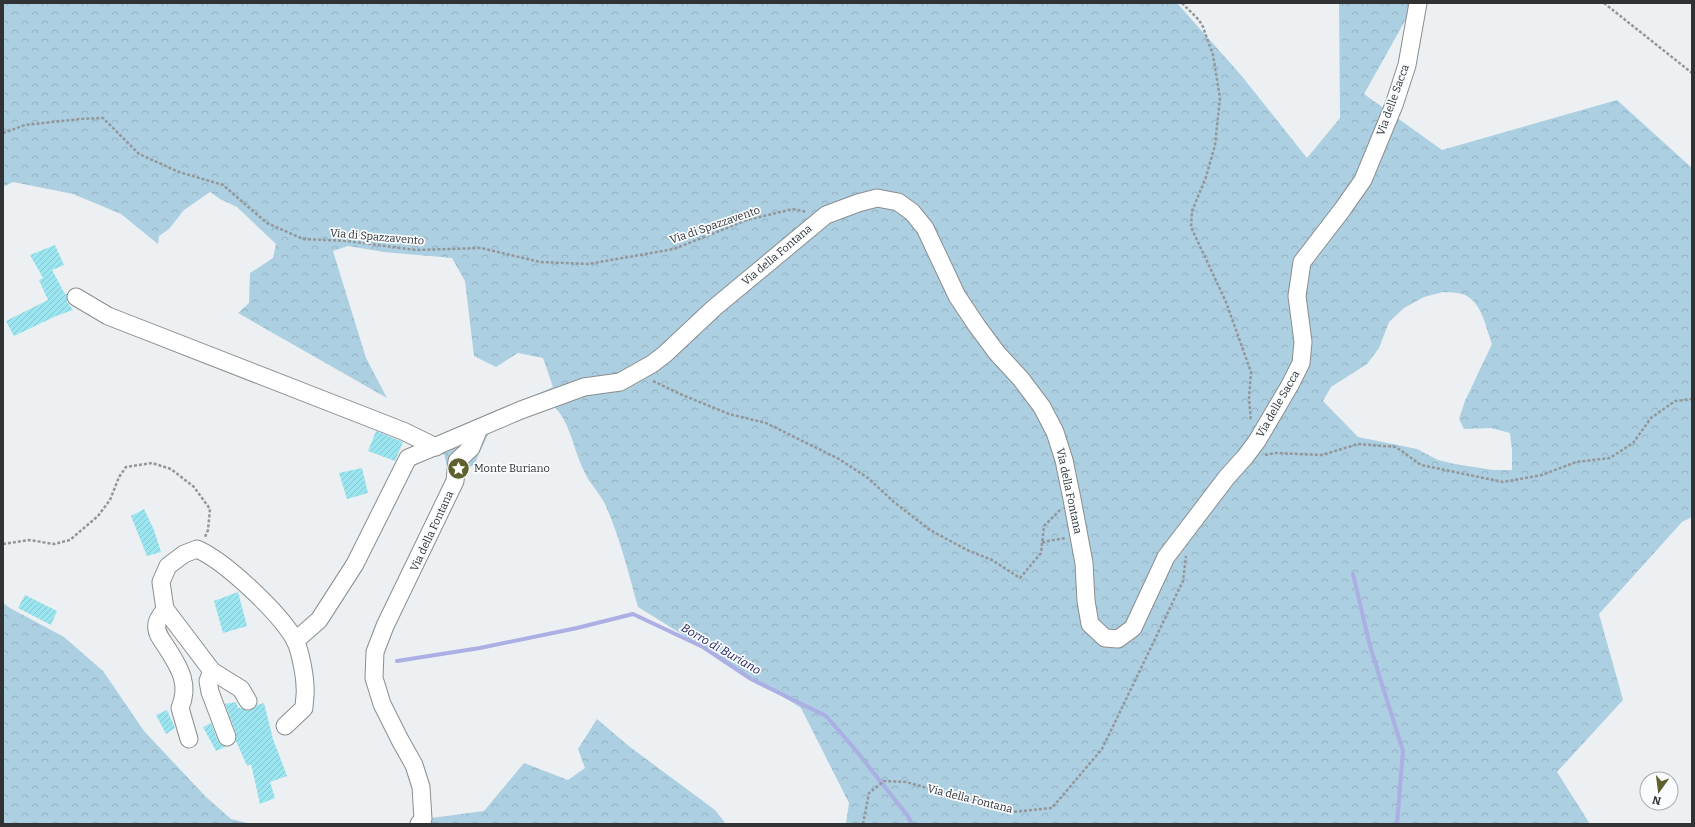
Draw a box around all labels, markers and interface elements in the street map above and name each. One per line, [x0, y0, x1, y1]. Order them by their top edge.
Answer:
street label: Via delle Sacca [1374, 63, 1412, 137]
street label: Via di Spazzavento [668, 203, 762, 247]
street label: Via della Fontana [739, 222, 815, 288]
street label: Via di Spazzavento [329, 226, 425, 248]
street label: Via delle Sacca [1254, 368, 1302, 440]
street label: Via della Fontana [1054, 447, 1084, 535]
place icon: Monte Buriano [445, 455, 471, 481]
place label: Monte Buriano [474, 462, 550, 475]
street label: Via della Fontana [408, 489, 456, 573]
water label: Borro di Buriano [679, 621, 763, 678]
north arrow [1639, 771, 1679, 811]
street label: Via della Fontana [926, 782, 1014, 816]
text: N [1651, 793, 1662, 808]

